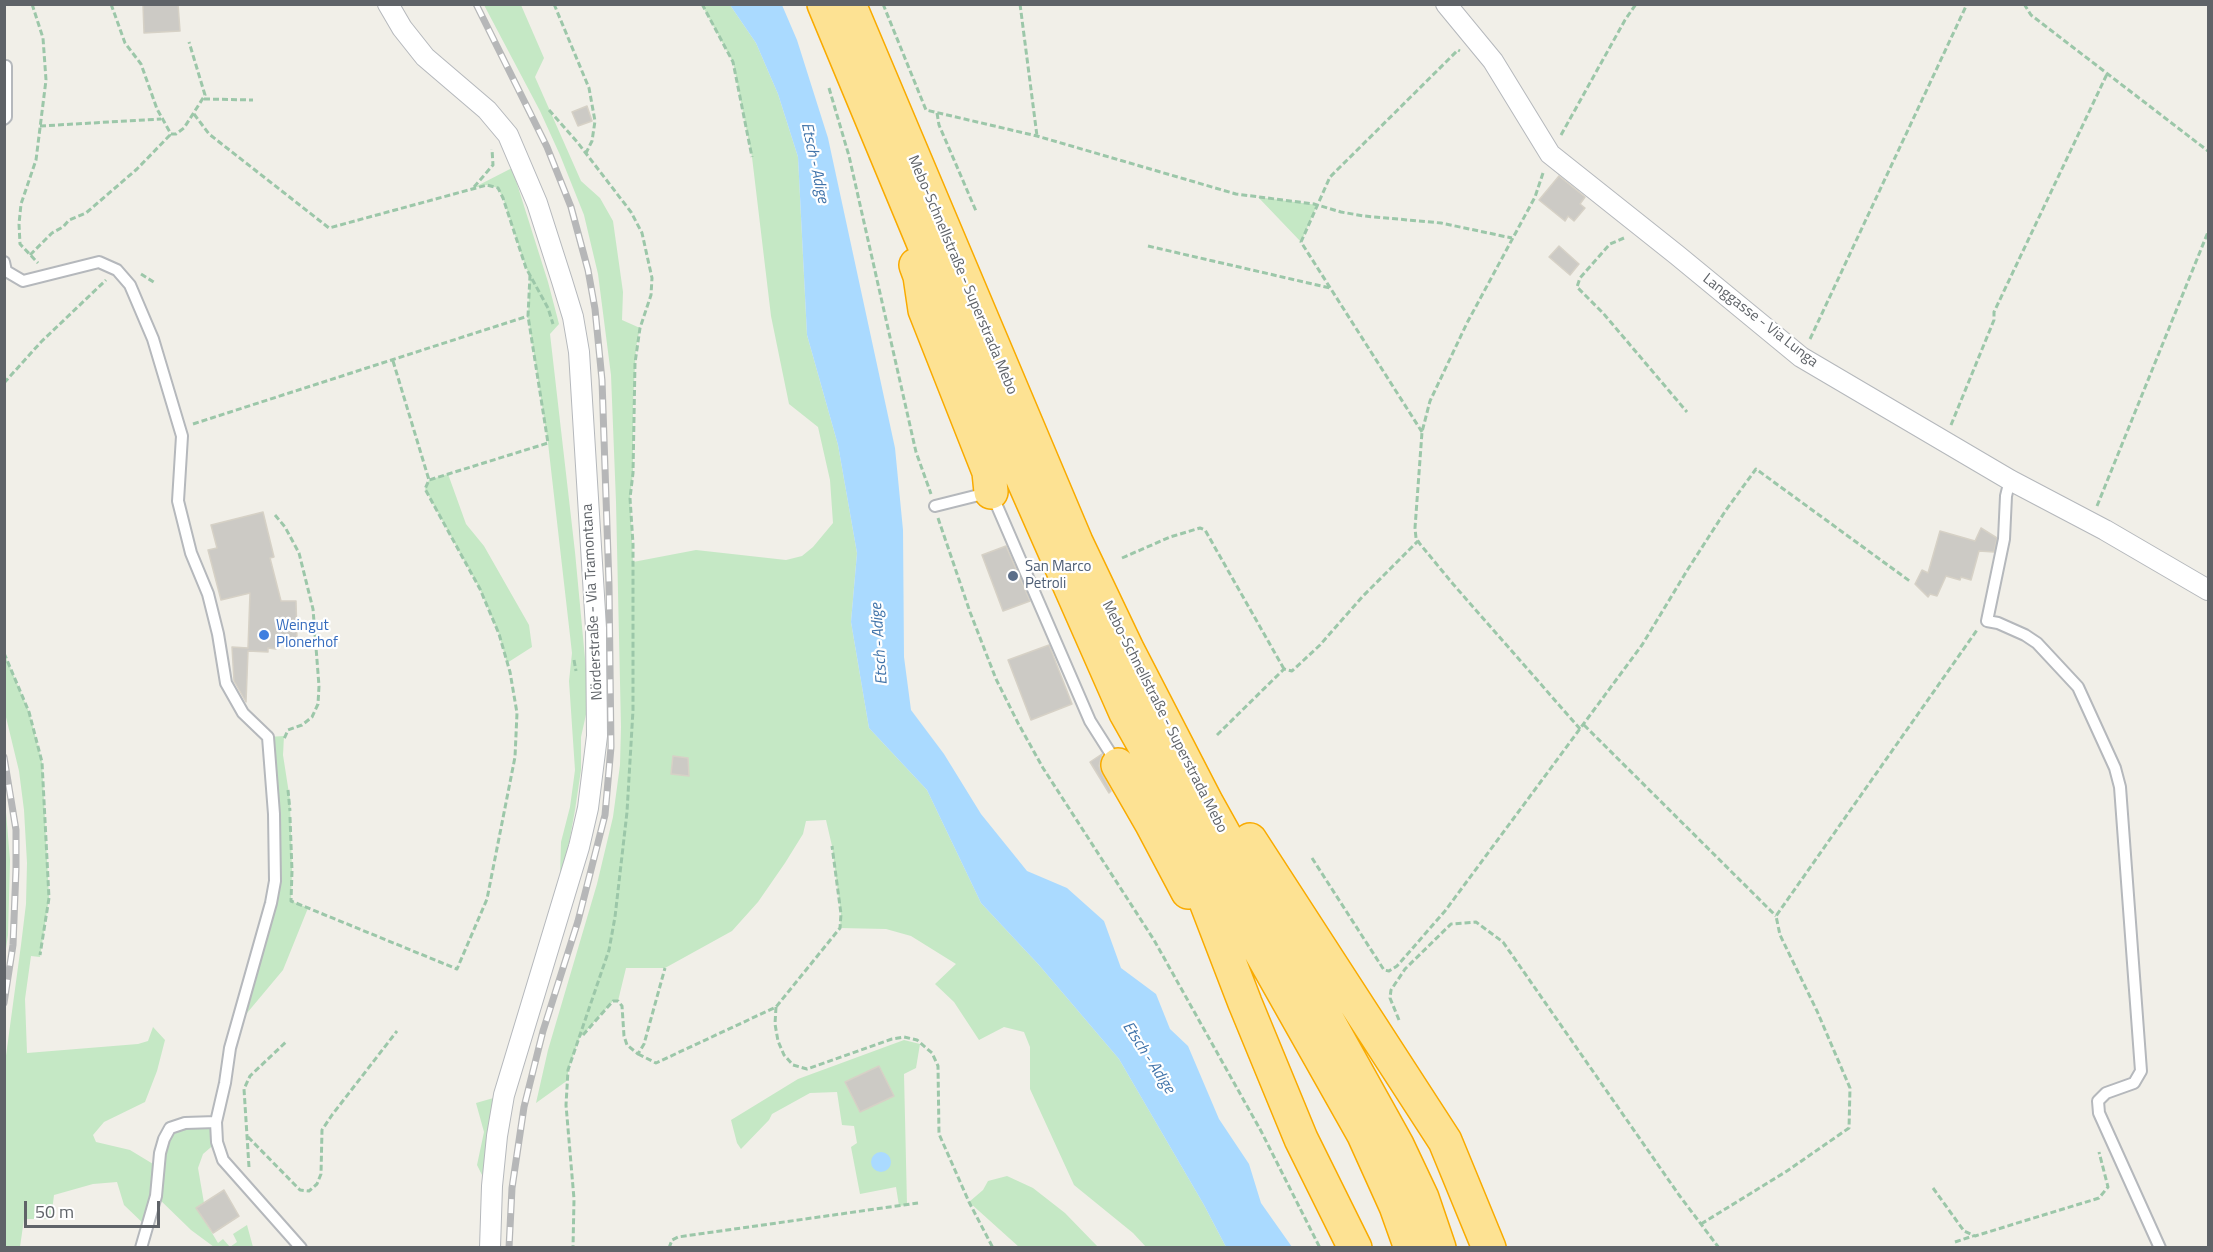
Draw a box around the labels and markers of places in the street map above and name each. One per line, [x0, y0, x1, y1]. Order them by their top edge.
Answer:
place label: San Marco Petroli [1025, 558, 1092, 593]
marker: San Marco Petroli [1006, 569, 1020, 583]
place label: Weingut Plonerhof [276, 617, 338, 652]
marker: Weingut Plonerhof [257, 628, 271, 642]

